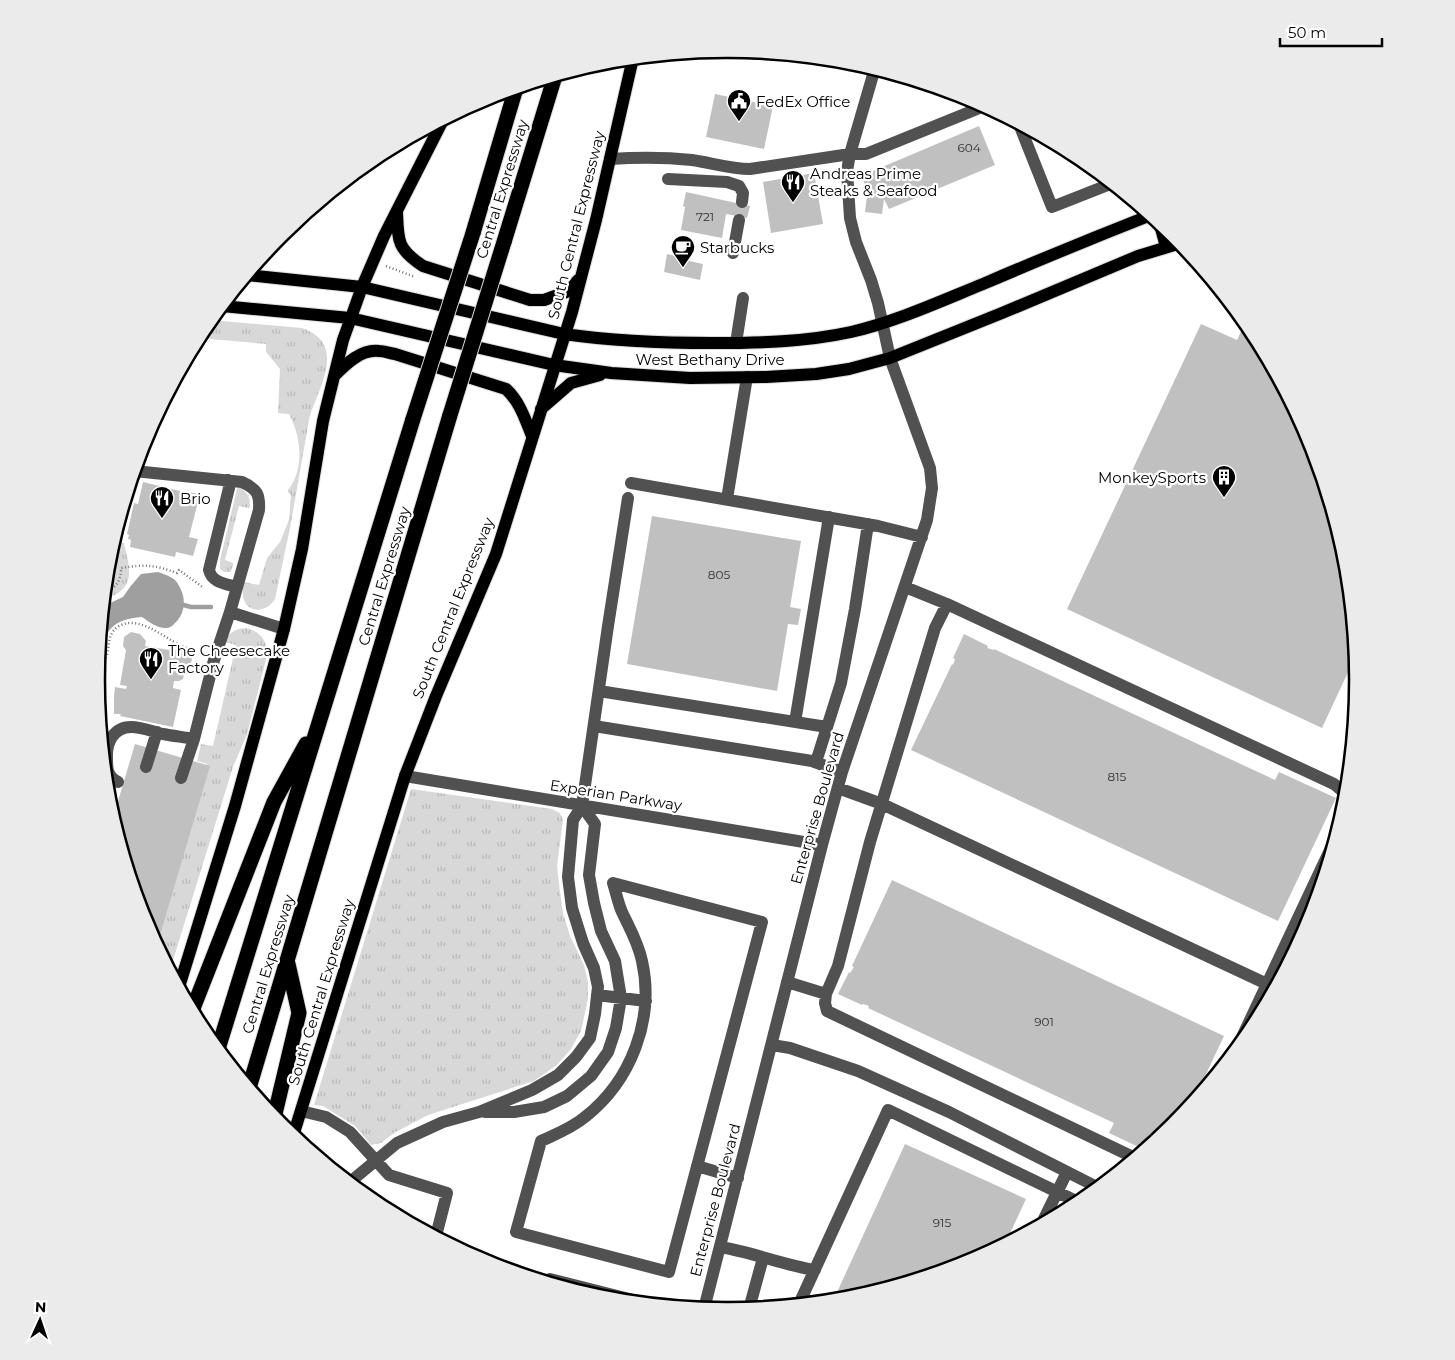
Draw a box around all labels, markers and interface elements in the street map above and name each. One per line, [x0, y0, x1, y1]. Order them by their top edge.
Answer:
scale bar [1280, 15, 1382, 47]
text: 50 m [1288, 23, 1326, 42]
public building icon: FedEx Office [726, 88, 752, 122]
place label: FedEx Office [756, 92, 850, 111]
street label: Central Expressway [472, 116, 532, 261]
street label: South Central Expressway [543, 128, 609, 321]
house number: 604 [957, 140, 981, 155]
place label: Andreas Prime Steaks & Seafood [810, 164, 938, 200]
restaurant icon: Andreas Prime Steaks & Seafood [780, 169, 806, 203]
house number: 721 [696, 209, 714, 224]
cafe icon: Starbucks [670, 234, 696, 268]
place label: Starbucks [700, 238, 774, 257]
street label: West Bethany Drive [636, 350, 784, 369]
building icon: MonkeySports [1211, 464, 1237, 498]
place label: MonkeySports [1098, 468, 1206, 487]
restaurant icon: Brio [149, 485, 175, 519]
place label: Brio [180, 489, 211, 508]
street label: Central Expressway [354, 503, 414, 648]
street label: South Central Expressway [408, 514, 498, 701]
house number: 805 [708, 567, 730, 582]
place label: The Cheesecake Factory [168, 641, 290, 677]
restaurant icon: The Cheesecake Factory [138, 646, 164, 680]
street label: Enterprise Boulevard [786, 730, 848, 886]
house number: 815 [1108, 769, 1127, 784]
street label: Experian Parkway [549, 775, 684, 815]
street label: Central Expressway [238, 891, 298, 1036]
street label: South Central Expressway [284, 896, 359, 1087]
house number: 901 [1034, 1014, 1054, 1029]
street label: Enterprise Boulevard [685, 1121, 745, 1279]
house number: 915 [933, 1215, 951, 1230]
north arrow [15, 1295, 65, 1345]
text: N [35, 1298, 47, 1316]

